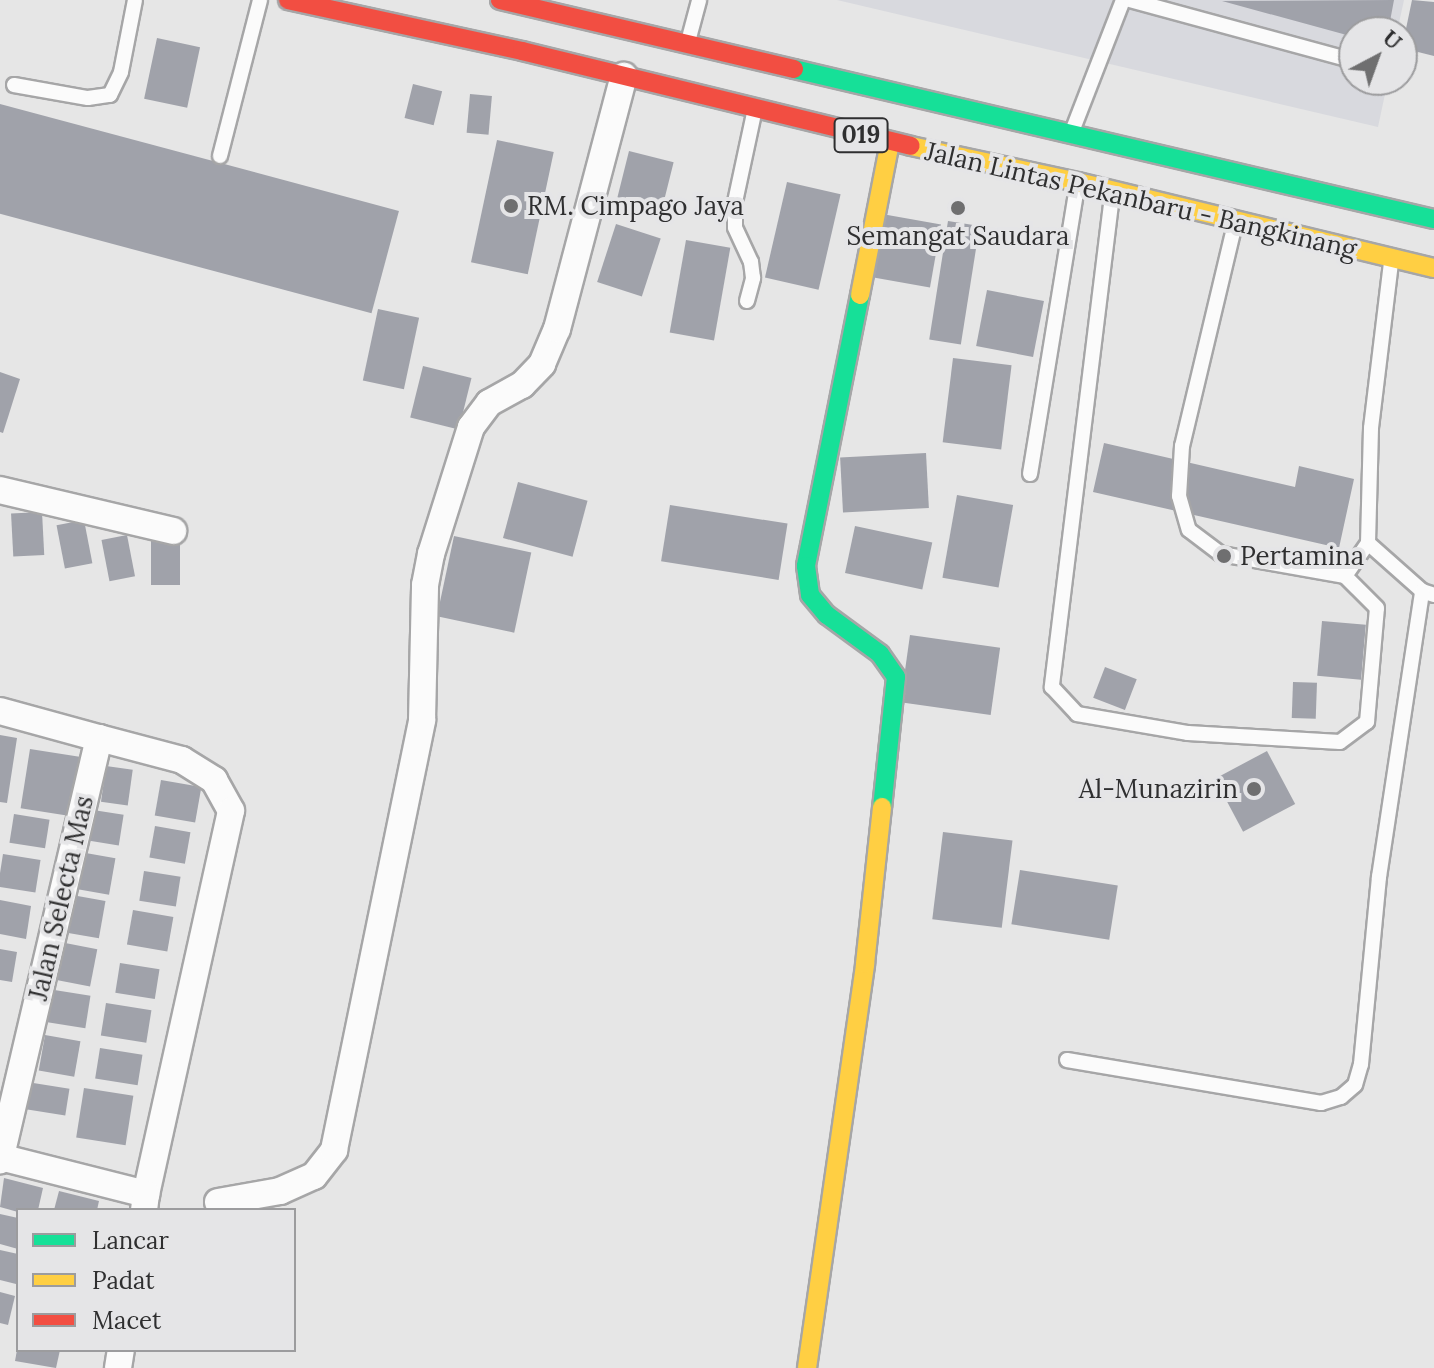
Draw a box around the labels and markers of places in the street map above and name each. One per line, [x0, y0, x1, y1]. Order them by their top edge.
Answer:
place label: RM. Cimpago Jaya [527, 190, 744, 222]
marker: RM. Cimpago Jaya [502, 197, 520, 215]
marker: Semangat Saudara [949, 199, 967, 217]
place label: Semangat Saudara [847, 220, 1069, 252]
place label: Pertamina [1240, 540, 1364, 572]
marker: Pertamina [1215, 547, 1233, 565]
place label: Al-Munazirin [1079, 773, 1238, 805]
marker: Al-Munazirin [1245, 780, 1263, 798]

